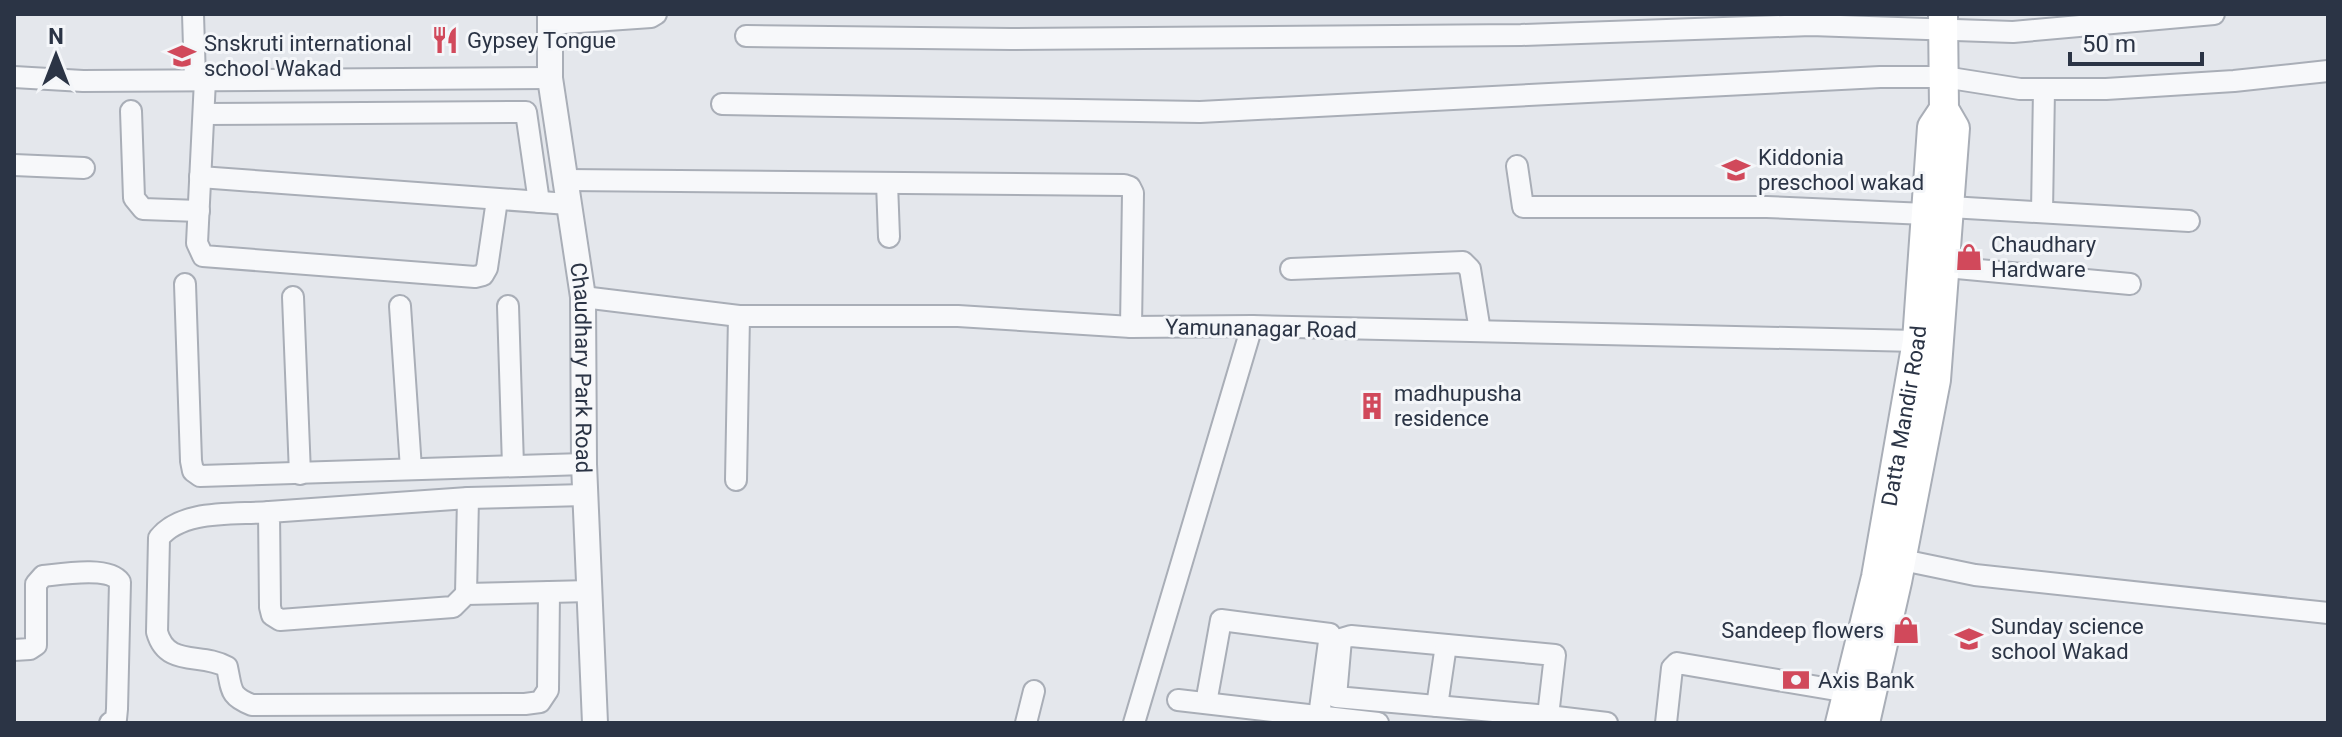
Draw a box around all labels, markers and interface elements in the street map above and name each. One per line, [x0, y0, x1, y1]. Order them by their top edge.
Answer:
north arrow [16, 16, 96, 96]
scale bar [2070, 16, 2202, 66]
text: N [48, 24, 64, 49]
restaurant icon: Gypsey Tongue [430, 25, 460, 55]
place label: Gypsey Tongue [467, 28, 616, 53]
text: 50 m [2082, 30, 2136, 58]
place label: Snskruti international school Wakad [204, 31, 412, 81]
school or university icon: Snskruti international school Wakad [167, 41, 197, 71]
place label: Kiddonia preschool wakad [1758, 145, 1924, 195]
school or university icon: Kiddonia preschool wakad [1721, 155, 1751, 185]
place label: Chaudhary Hardware [1991, 232, 2097, 282]
shop icon: Chaudhary Hardware [1954, 242, 1984, 272]
street label: Chaudhary Park Road [565, 261, 596, 474]
street label: Yamunanagar Road [1165, 314, 1357, 343]
street label: Datta Mandir Road [1877, 325, 1931, 508]
place label: madhupusha residence [1394, 381, 1522, 431]
building icon: madhupusha residence [1357, 391, 1387, 421]
place label: Sunday science school Wakad [1991, 614, 2144, 664]
shop icon: Sandeep flowers [1891, 615, 1921, 645]
place label: Sandeep flowers [1721, 618, 1884, 643]
school or university icon: Sunday science school Wakad [1954, 624, 1984, 654]
bank icon: Axis Bank [1781, 665, 1811, 695]
place label: Axis Bank [1818, 668, 1915, 693]

